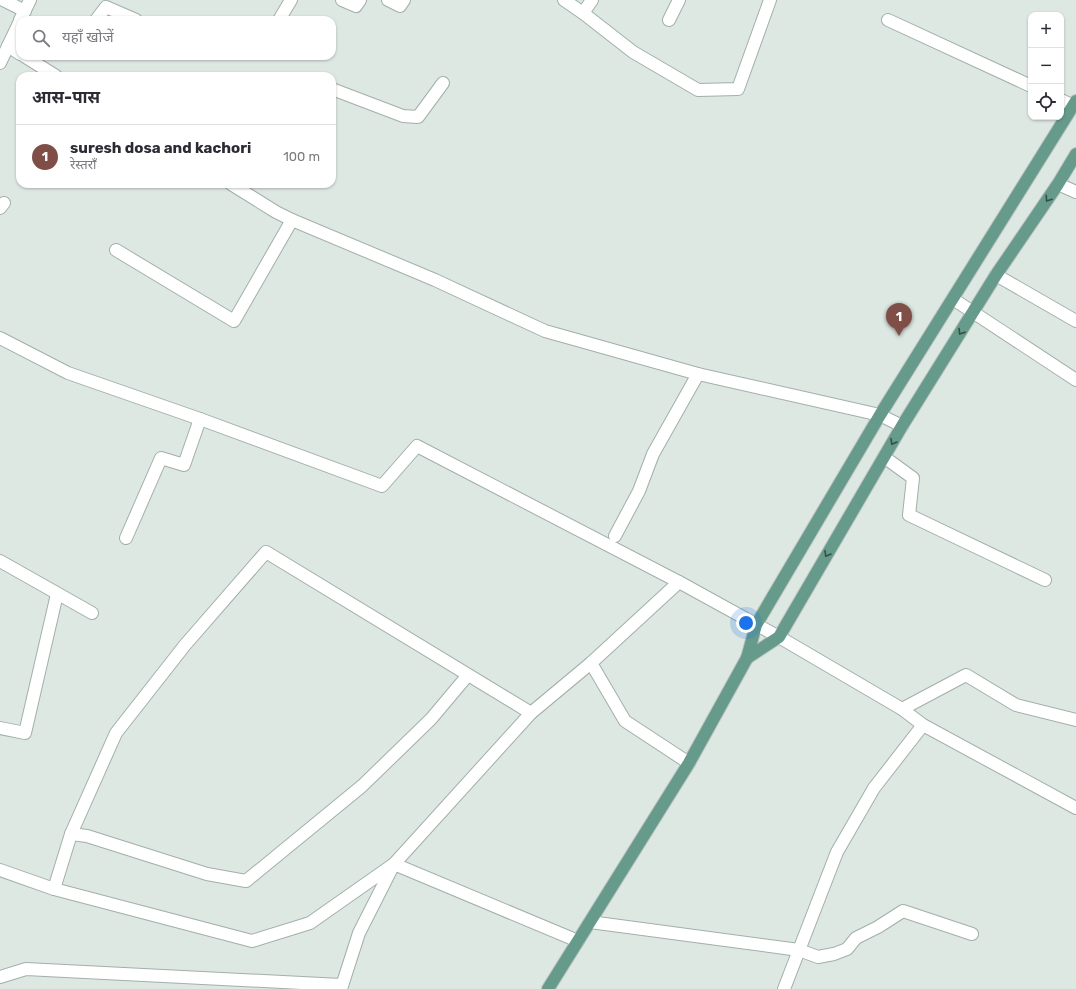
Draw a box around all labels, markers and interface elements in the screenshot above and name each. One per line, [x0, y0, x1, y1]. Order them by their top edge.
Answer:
map controls [1028, 12, 1064, 120]
button: + [1028, 12, 1064, 48]
search box [16, 16, 336, 60]
icon: search [30, 27, 52, 49]
text: यहाँ खोजें [62, 28, 114, 46]
button: − [1028, 48, 1064, 84]
button: locate [1028, 84, 1064, 120]
text: आस-पास [32, 87, 100, 107]
text: suresh dosa and kachori [70, 139, 251, 157]
text: 1 [42, 149, 48, 164]
text: 100 m [283, 149, 320, 164]
text: रेस्तराँ [70, 157, 96, 172]
one-way arrow [1045, 195, 1053, 202]
pin: 1 [886, 303, 912, 336]
one-way arrow [959, 328, 966, 335]
one-way arrow [890, 438, 897, 445]
one-way arrow [825, 550, 832, 557]
your location [736, 613, 756, 633]

